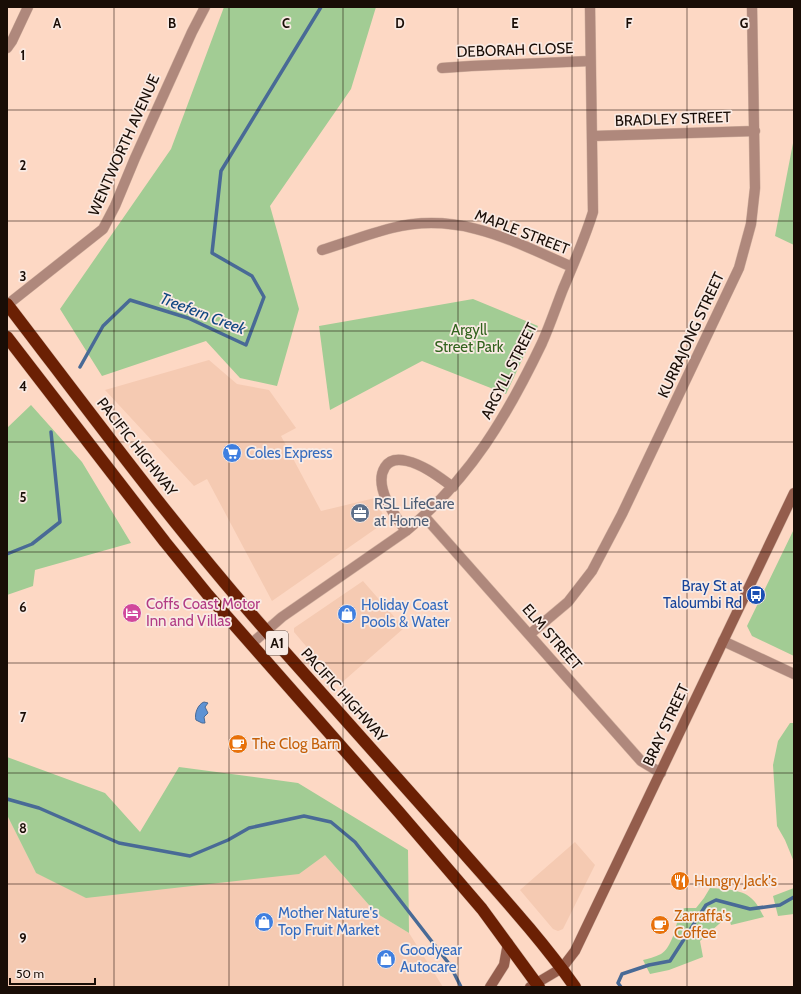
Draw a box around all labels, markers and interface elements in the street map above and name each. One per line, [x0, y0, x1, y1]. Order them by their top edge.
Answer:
text: A [53, 15, 62, 31]
text: B [168, 15, 176, 31]
text: C [282, 15, 290, 31]
text: D [395, 15, 405, 31]
text: E [511, 15, 519, 31]
text: F [626, 15, 633, 31]
text: G [740, 15, 749, 31]
street label: DEBORAH CLOSE [456, 39, 574, 61]
text: 1 [21, 47, 25, 63]
street label: WENTWORTH AVENUE [85, 71, 163, 219]
street label: BRADLEY STREET [615, 108, 731, 130]
text: 2 [20, 157, 27, 173]
street label: MAPLE STREET [472, 206, 572, 258]
text: 3 [19, 268, 27, 284]
street label: KURRAJONG STREET [654, 269, 728, 401]
water label: Treefern Creek [157, 288, 249, 339]
street label: ARGYLL STREET [477, 320, 541, 422]
park label: Argyll Street Park [435, 321, 504, 356]
text: 4 [19, 378, 27, 394]
street label: PACIFIC HIGHWAY [93, 394, 181, 500]
supermarket icon: Coles Express [221, 442, 243, 464]
place label: Coles Express [246, 444, 332, 462]
text: 5 [20, 489, 27, 505]
place label: RSL LifeCare at Home [374, 495, 455, 530]
office icon: RSL LifeCare at Home [349, 502, 371, 524]
place label: Bray St at Taloumbi Rd [663, 577, 742, 612]
bus stop icon: Bray St at Taloumbi Rd [745, 584, 767, 606]
place label: Coffs Coast Motor Inn and Villas [146, 595, 260, 630]
place label: Holiday Coast Pools & Water [361, 596, 450, 631]
text: 6 [19, 599, 27, 615]
street label: ELM STREET [518, 600, 586, 674]
hotel icon: Coffs Coast Motor Inn and Villas [121, 602, 143, 624]
shop icon: Holiday Coast Pools & Water [336, 603, 358, 625]
road number: A1 [266, 631, 288, 655]
street label: PACIFIC HIGHWAY [297, 644, 391, 746]
street label: BRAY STREET [639, 681, 693, 769]
text: 7 [20, 709, 27, 725]
cafe icon: The Clog Barn [227, 733, 249, 755]
place label: The Clog Barn [252, 735, 340, 753]
text: 8 [19, 820, 27, 836]
restaurant icon: Hungry Jack's [669, 870, 691, 892]
place label: Hungry Jack's [694, 872, 777, 890]
place label: Mother Nature's Top Fruit Market [278, 904, 379, 939]
place label: Zarraffa's Coffee [674, 907, 731, 942]
shop icon: Mother Nature's Top Fruit Market [253, 911, 275, 933]
cafe icon: Zarraffa's Coffee [649, 914, 671, 936]
text: 9 [19, 930, 27, 946]
place label: Goodyear Autocare [400, 941, 462, 976]
shop icon: Goodyear Autocare [375, 948, 397, 970]
scale bar [10, 960, 95, 986]
text: 50 m [16, 966, 44, 981]

